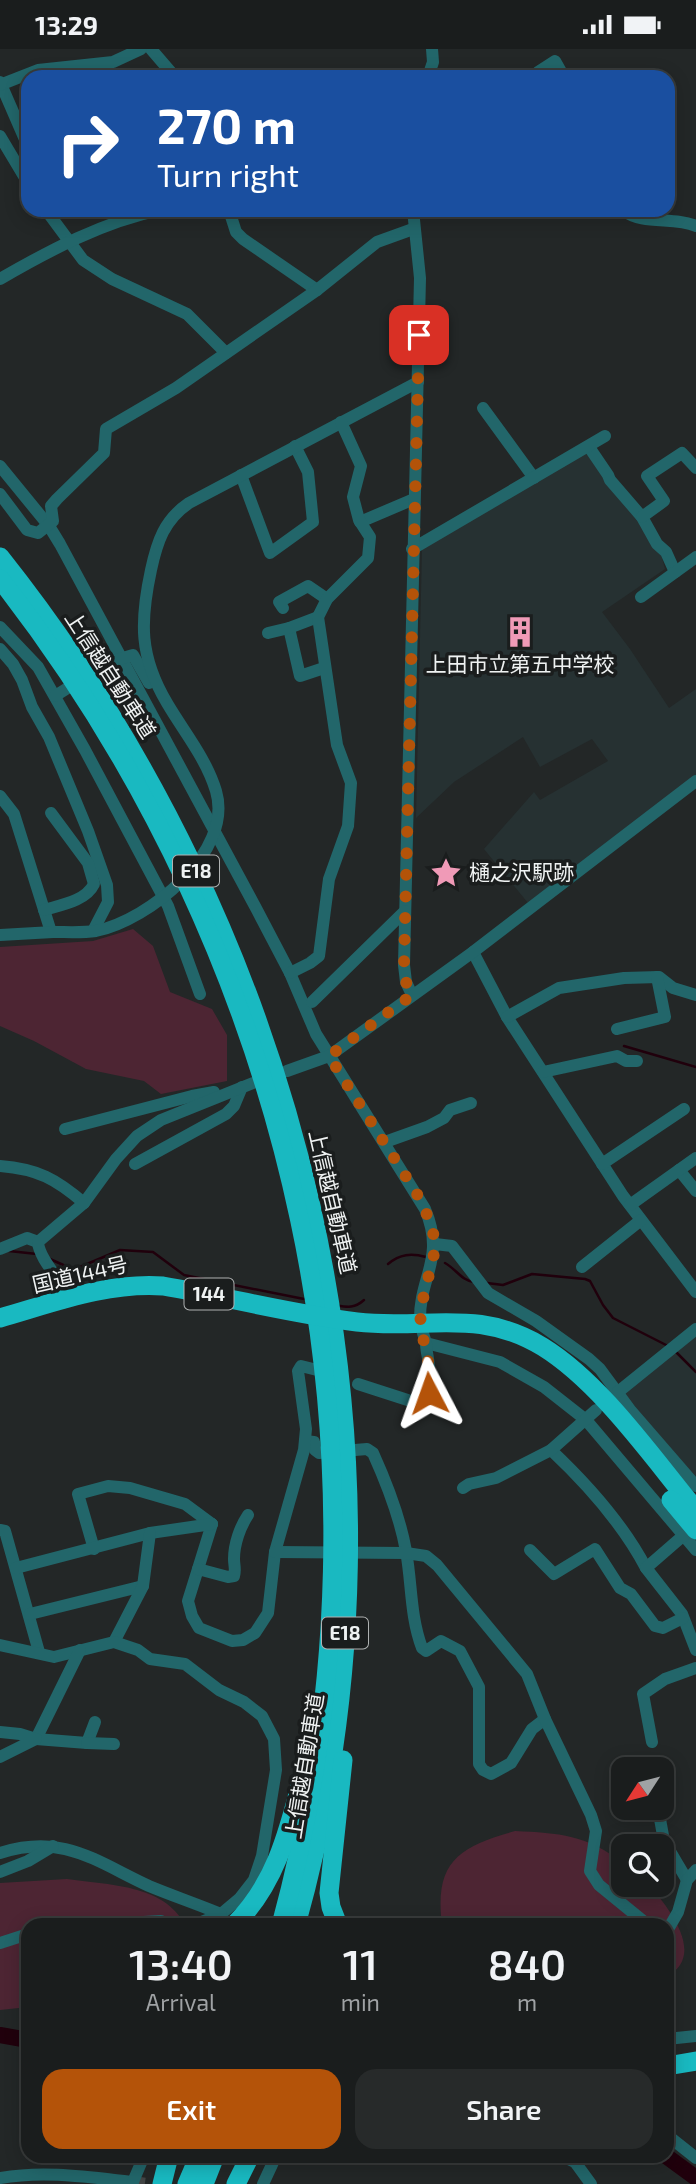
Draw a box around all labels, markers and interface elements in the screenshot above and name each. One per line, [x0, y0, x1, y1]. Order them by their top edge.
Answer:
text: 13:29 [35, 9, 98, 40]
text: 270 m [157, 95, 296, 154]
icon: right [42, 98, 133, 189]
text: Turn right [157, 155, 299, 193]
pin [389, 305, 449, 365]
icon: arrive [400, 316, 438, 354]
street label: 上信越自動車道 [61, 606, 162, 743]
building icon: 上田市立第五中学校 [503, 615, 537, 649]
place label: 上田市立第五中学校 [426, 651, 615, 676]
road number: E18 [173, 855, 219, 887]
place icon: 樋之沢駅跡 [429, 856, 463, 890]
place label: 樋之沢駅跡 [469, 859, 574, 884]
street label: 上信越自動車道 [305, 1127, 362, 1276]
street label: 国道144号 [29, 1250, 130, 1297]
road number: 144 [184, 1279, 234, 1309]
position arrow [392, 1356, 466, 1430]
road number: E18 [322, 1617, 368, 1649]
street label: 上信越自動車道 [280, 1691, 327, 1840]
north arrow [611, 1757, 674, 1820]
map controls [611, 1757, 674, 1897]
button: search [611, 1834, 674, 1897]
text: 13:40 [129, 1938, 233, 1988]
text: 11 [343, 1938, 378, 1988]
text: 840 [488, 1938, 566, 1988]
text: Arrival [146, 1988, 216, 2016]
text: min [341, 1988, 380, 2016]
text: m [517, 1988, 537, 2016]
button: Exit [42, 2069, 341, 2149]
button: Share [355, 2069, 653, 2149]

